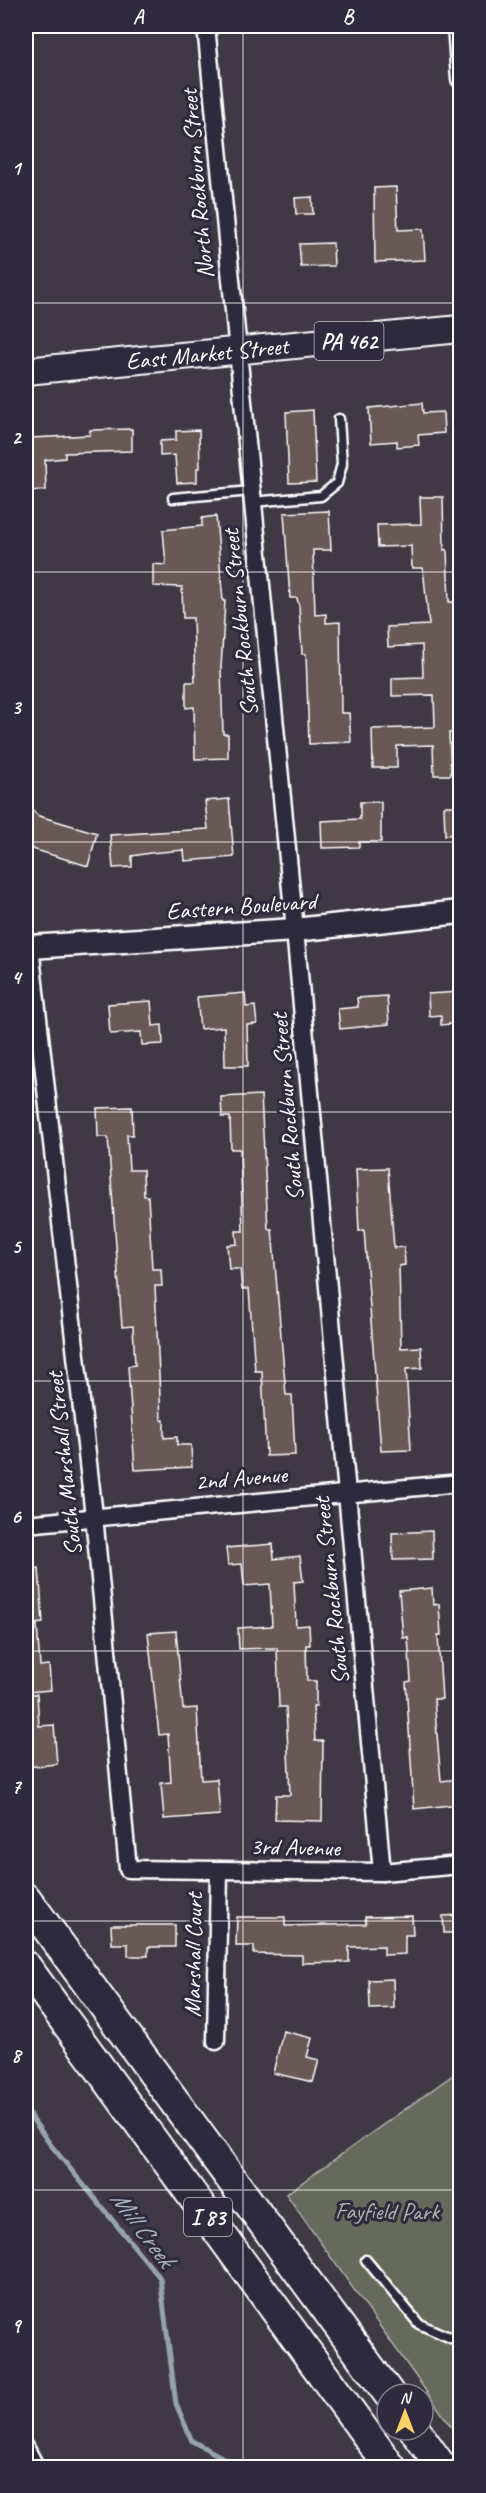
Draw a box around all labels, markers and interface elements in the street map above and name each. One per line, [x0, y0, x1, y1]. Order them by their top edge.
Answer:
text: A [133, 4, 145, 29]
text: B [343, 4, 355, 29]
street label: North Rockburn Street [174, 86, 220, 280]
text: 1 [12, 156, 23, 181]
road number: PA 462 [314, 322, 384, 360]
street label: East Market Street [125, 330, 292, 376]
text: 2 [12, 425, 23, 450]
street label: South Rockburn Street [215, 526, 265, 718]
text: 3 [12, 695, 23, 720]
street label: Eastern Boulevard [165, 886, 320, 926]
text: 4 [12, 965, 24, 990]
street label: South Rockburn Street [264, 1010, 310, 1202]
text: 5 [12, 1234, 23, 1259]
street label: South Marshall Street [39, 1369, 89, 1557]
street label: 2nd Avenue [194, 1459, 290, 1497]
street label: South Rockburn Street [306, 1494, 356, 1686]
text: 6 [11, 1504, 22, 1529]
text: 7 [12, 1774, 23, 1799]
street label: 3rd Avenue [250, 1831, 342, 1863]
street label: Marshall Court [177, 1891, 209, 2017]
text: 8 [12, 2043, 24, 2068]
water label: Mill Creek [103, 2184, 185, 2277]
park label: Fayfield Park [335, 2196, 441, 2226]
road number: I 83 [184, 2198, 232, 2236]
text: 9 [12, 2313, 23, 2338]
north arrow [375, 2382, 435, 2442]
text: N [400, 2388, 413, 2408]

